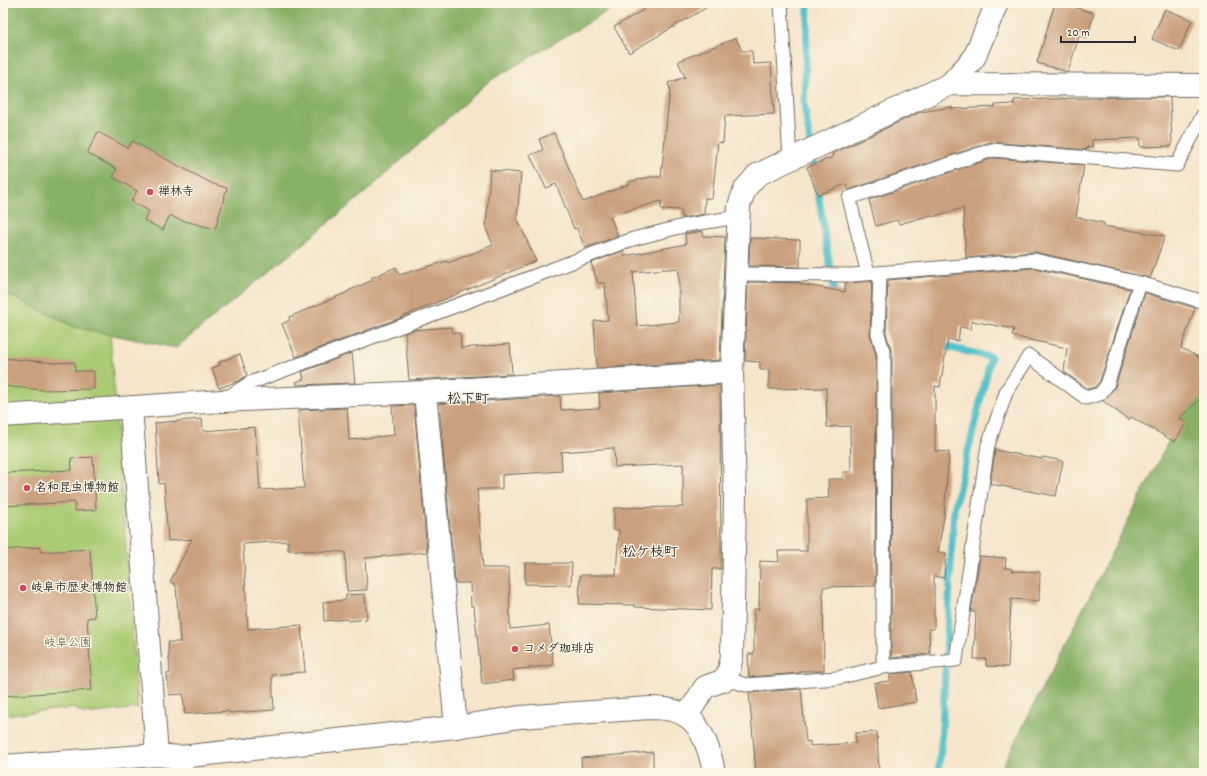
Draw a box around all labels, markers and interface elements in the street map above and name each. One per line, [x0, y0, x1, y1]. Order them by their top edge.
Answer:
scale bar [1061, 18, 1135, 44]
text: 20 m [1067, 25, 1090, 42]
place label: 禅林寺 [158, 184, 194, 201]
marker: 禅林寺 [145, 187, 155, 197]
district label: 松下町 [447, 390, 489, 410]
place label: 名和昆虫博物館 [35, 480, 119, 497]
marker: 名和昆虫博物館 [22, 483, 32, 493]
district label: 松ケ枝町 [622, 543, 678, 563]
place label: 岐阜市歴史博物館 [31, 580, 127, 597]
marker: 岐阜市歴史博物館 [18, 583, 28, 593]
park label: 岐阜公園 [44, 635, 92, 652]
place label: コメダ珈琲店 [523, 641, 595, 658]
marker: コメダ珈琲店 [510, 644, 520, 654]

